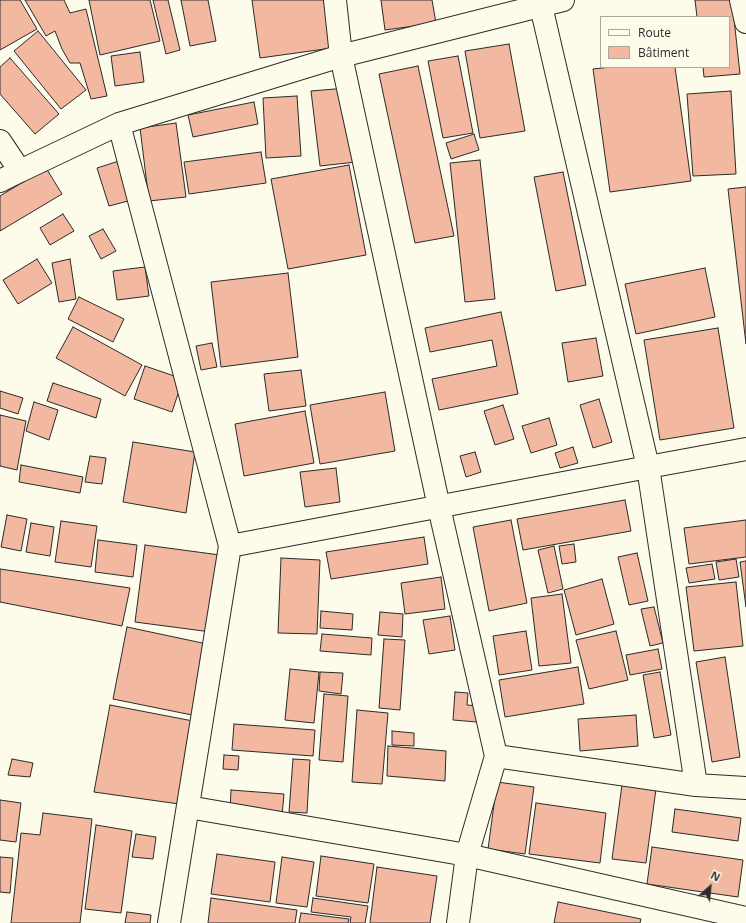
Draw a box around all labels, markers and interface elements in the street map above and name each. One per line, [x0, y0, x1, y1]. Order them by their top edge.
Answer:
legend [600, 16, 730, 68]
text: Route [638, 24, 671, 41]
text: Bâtiment [638, 44, 689, 61]
north arrow [690, 867, 730, 907]
text: N [708, 867, 723, 885]

